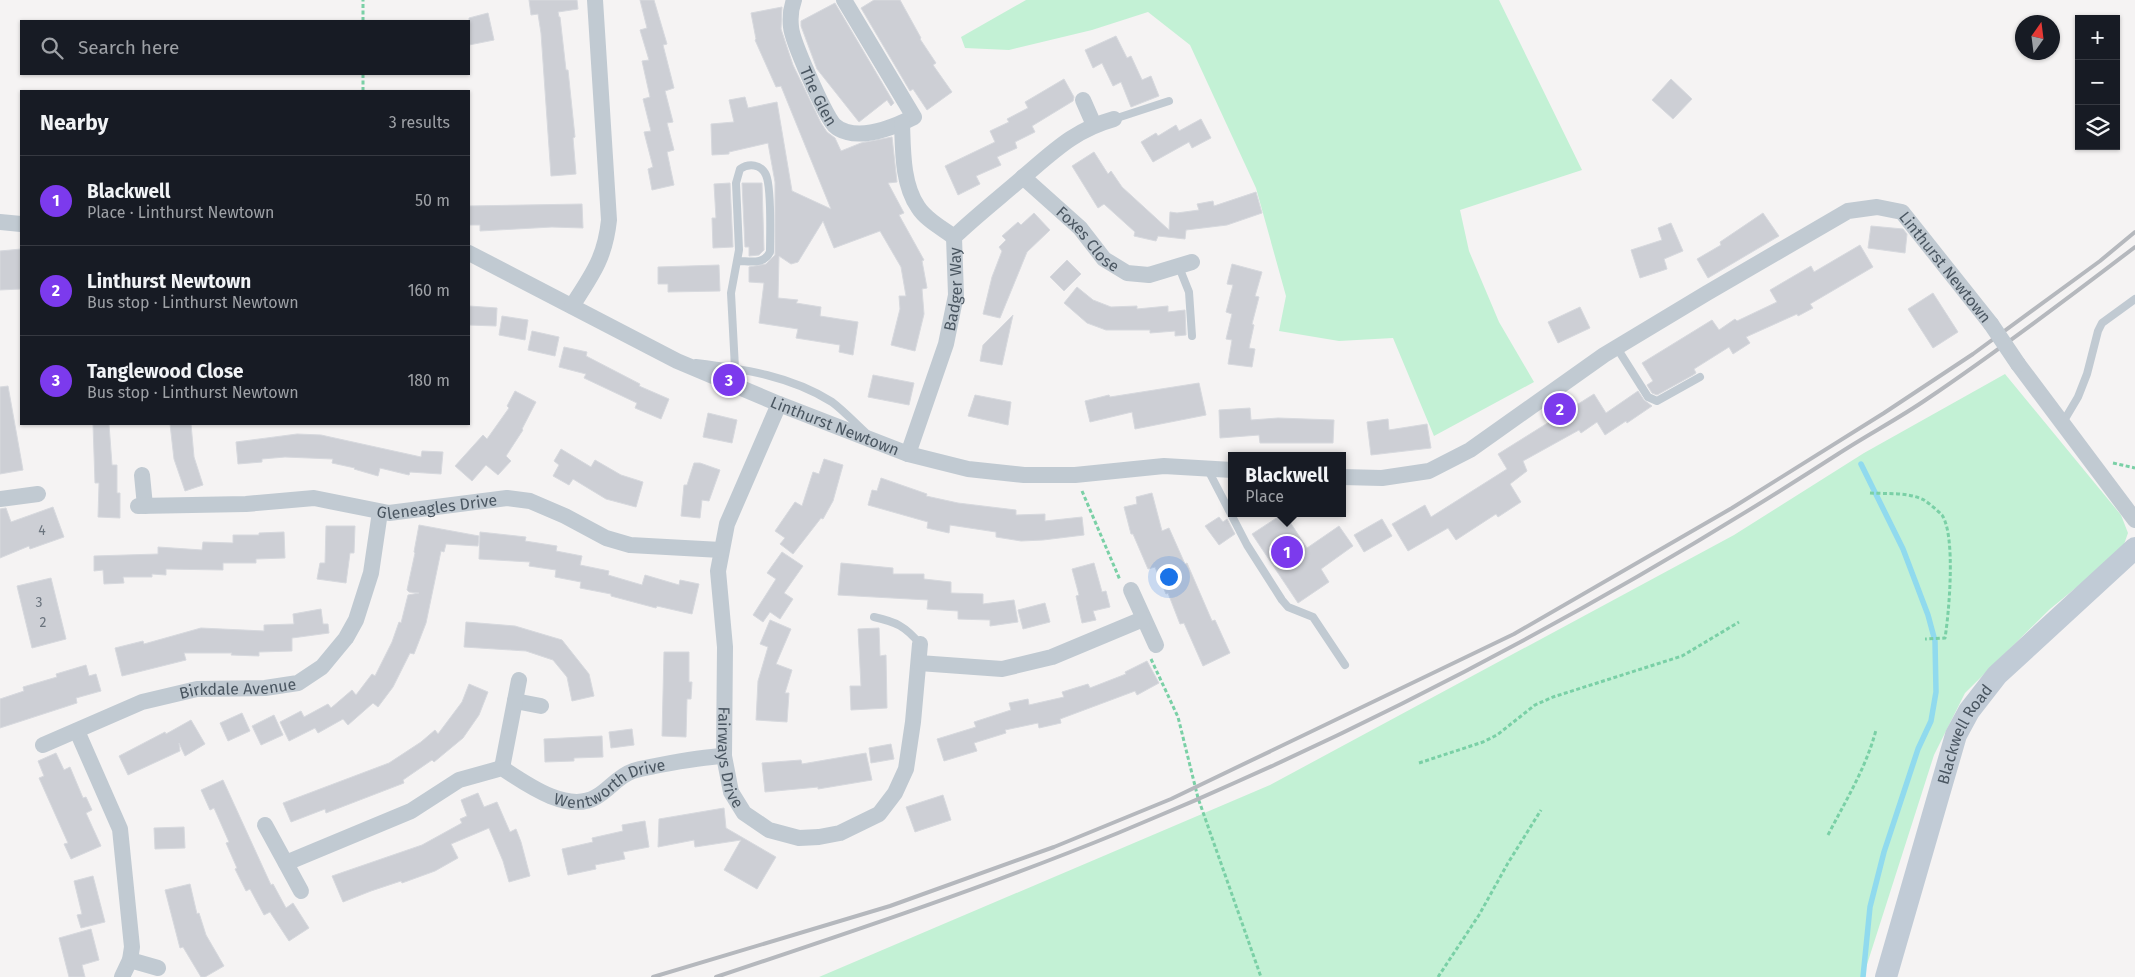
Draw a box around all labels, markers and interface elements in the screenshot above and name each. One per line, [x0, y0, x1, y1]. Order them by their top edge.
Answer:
north arrow [2015, 15, 2060, 60]
map controls [2075, 15, 2120, 150]
button: + [2075, 15, 2120, 60]
search box [20, 20, 470, 75]
icon: search [38, 34, 66, 62]
text: Search here [78, 36, 179, 59]
button: − [2075, 60, 2120, 105]
street label: The Glen [796, 64, 841, 130]
button: layers [2075, 105, 2120, 150]
text: Nearby [40, 110, 108, 136]
text: 3 results [389, 113, 450, 132]
text: Blackwell [87, 180, 170, 203]
text: 1 [52, 191, 60, 210]
text: 50 m [415, 191, 450, 210]
street label: Foxes Close [1052, 202, 1122, 276]
text: Place · Linthurst Newtown [87, 203, 274, 222]
street label: Linthurst Newtown [1895, 208, 1995, 327]
street label: Badger Way [940, 247, 966, 333]
text: Linthurst Newtown [87, 270, 251, 293]
text: 2 [52, 281, 60, 300]
text: 160 m [408, 281, 450, 300]
text: Bus stop · Linthurst Newtown [87, 293, 299, 312]
text: Tanglewood Close [87, 360, 244, 383]
pin: 3 [713, 361, 745, 399]
text: 3 [52, 371, 60, 390]
text: 180 m [407, 371, 450, 390]
text: Bus stop · Linthurst Newtown [87, 383, 299, 402]
pin: 2 [1544, 390, 1576, 428]
street label: Linthurst Newtown [767, 392, 902, 460]
popup [1228, 452, 1346, 517]
text: Blackwell [1245, 464, 1329, 487]
text: Place [1245, 487, 1284, 506]
street label: Gleneagles Drive [375, 490, 498, 523]
house number: 4 [38, 522, 46, 539]
pin: 1 [1271, 533, 1303, 571]
your location [1156, 564, 1182, 590]
house number: 3 [36, 594, 43, 611]
house number: 2 [40, 614, 47, 631]
street label: Birkdale Avenue [177, 674, 297, 703]
street label: Blackwell Road [1933, 680, 1996, 787]
street label: Fairways Drive [714, 706, 748, 812]
street label: Wentworth Drive [552, 755, 667, 812]

